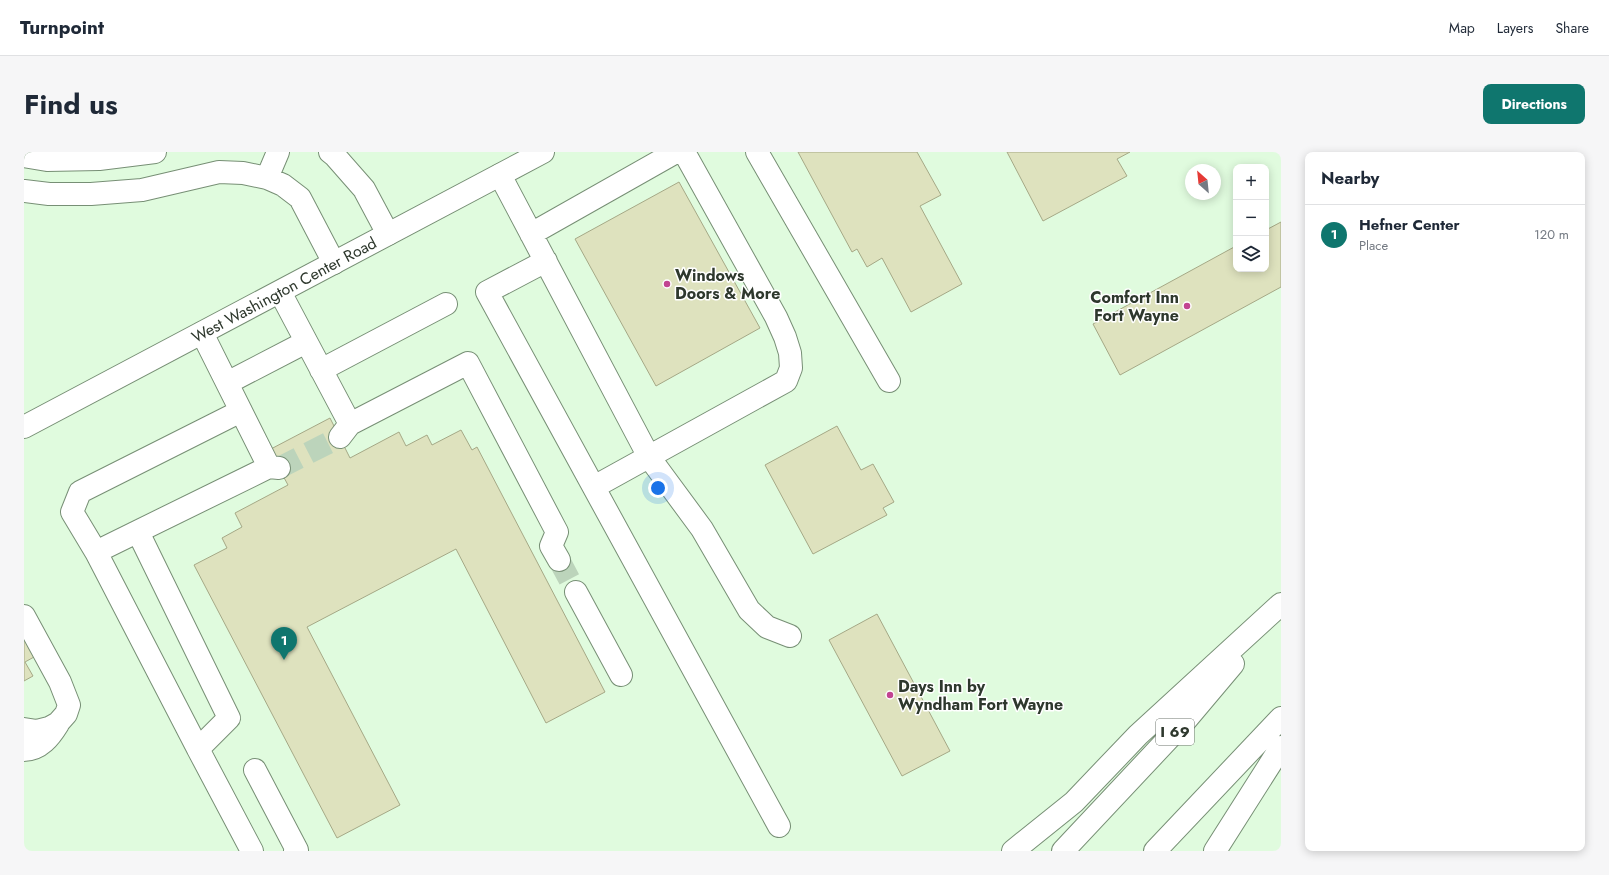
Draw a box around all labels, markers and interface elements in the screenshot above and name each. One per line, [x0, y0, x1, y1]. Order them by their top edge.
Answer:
text: Turnpoint [20, 14, 104, 41]
text: Map [1449, 18, 1475, 38]
text: Layers [1497, 18, 1533, 38]
text: Share [1555, 18, 1589, 38]
text: Find us [24, 84, 118, 125]
button: Directions [1483, 84, 1585, 124]
north arrow [1185, 164, 1221, 200]
map controls [1233, 164, 1269, 272]
button: + [1233, 164, 1269, 200]
text: Nearby [1321, 166, 1379, 190]
button: − [1233, 200, 1269, 236]
text: Hefner Center [1359, 214, 1460, 236]
text: 1 [1331, 225, 1337, 244]
text: 120 m [1534, 225, 1569, 244]
street label: West Washington Center Road [187, 231, 381, 349]
button: layers [1233, 236, 1269, 272]
text: Place [1359, 236, 1388, 255]
place label: Windows Doors & More [675, 264, 780, 305]
marker: Windows Doors & More [662, 279, 672, 289]
place label: Comfort Inn Fort Wayne [1090, 286, 1179, 327]
marker: Comfort Inn Fort Wayne [1182, 301, 1192, 311]
your location [648, 478, 668, 498]
pin: 1 [271, 627, 297, 660]
place label: Days Inn by Wyndham Fort Wayne [898, 675, 1063, 716]
marker: Days Inn by Wyndham Fort Wayne [885, 690, 895, 700]
road number: I 69 [1156, 719, 1194, 745]

